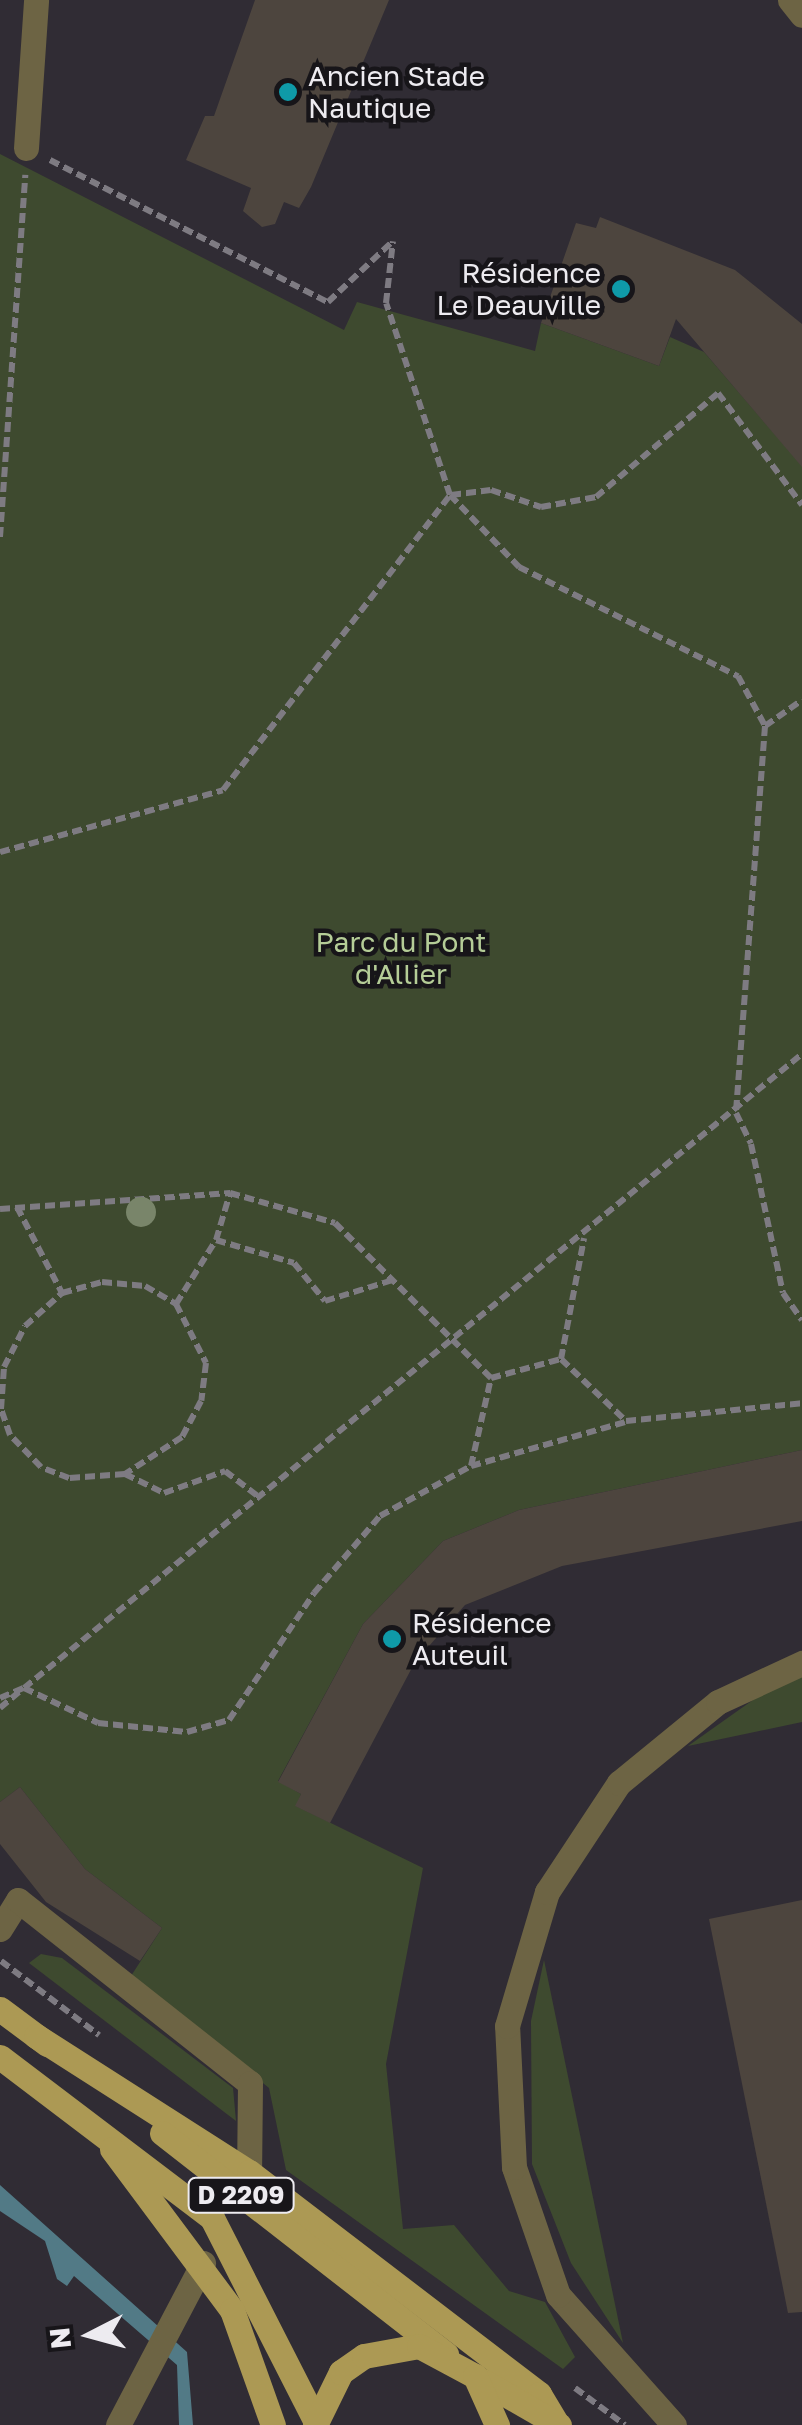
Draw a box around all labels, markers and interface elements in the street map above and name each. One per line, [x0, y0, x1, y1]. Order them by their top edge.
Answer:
place label: Ancien Stade Nautique [308, 59, 485, 125]
marker: Ancien Stade Nautique [277, 81, 299, 103]
place label: Résidence Le Deauville [436, 256, 601, 322]
marker: Résidence Le Deauville [610, 278, 632, 300]
park label: Parc du Pont d'Allier [316, 925, 486, 991]
place label: Résidence Auteuil [412, 1606, 552, 1672]
marker: Résidence Auteuil [381, 1628, 403, 1650]
road number: D 2209 [186, 2175, 296, 2215]
north arrow [40, 2285, 140, 2385]
text: N [42, 2326, 77, 2350]

